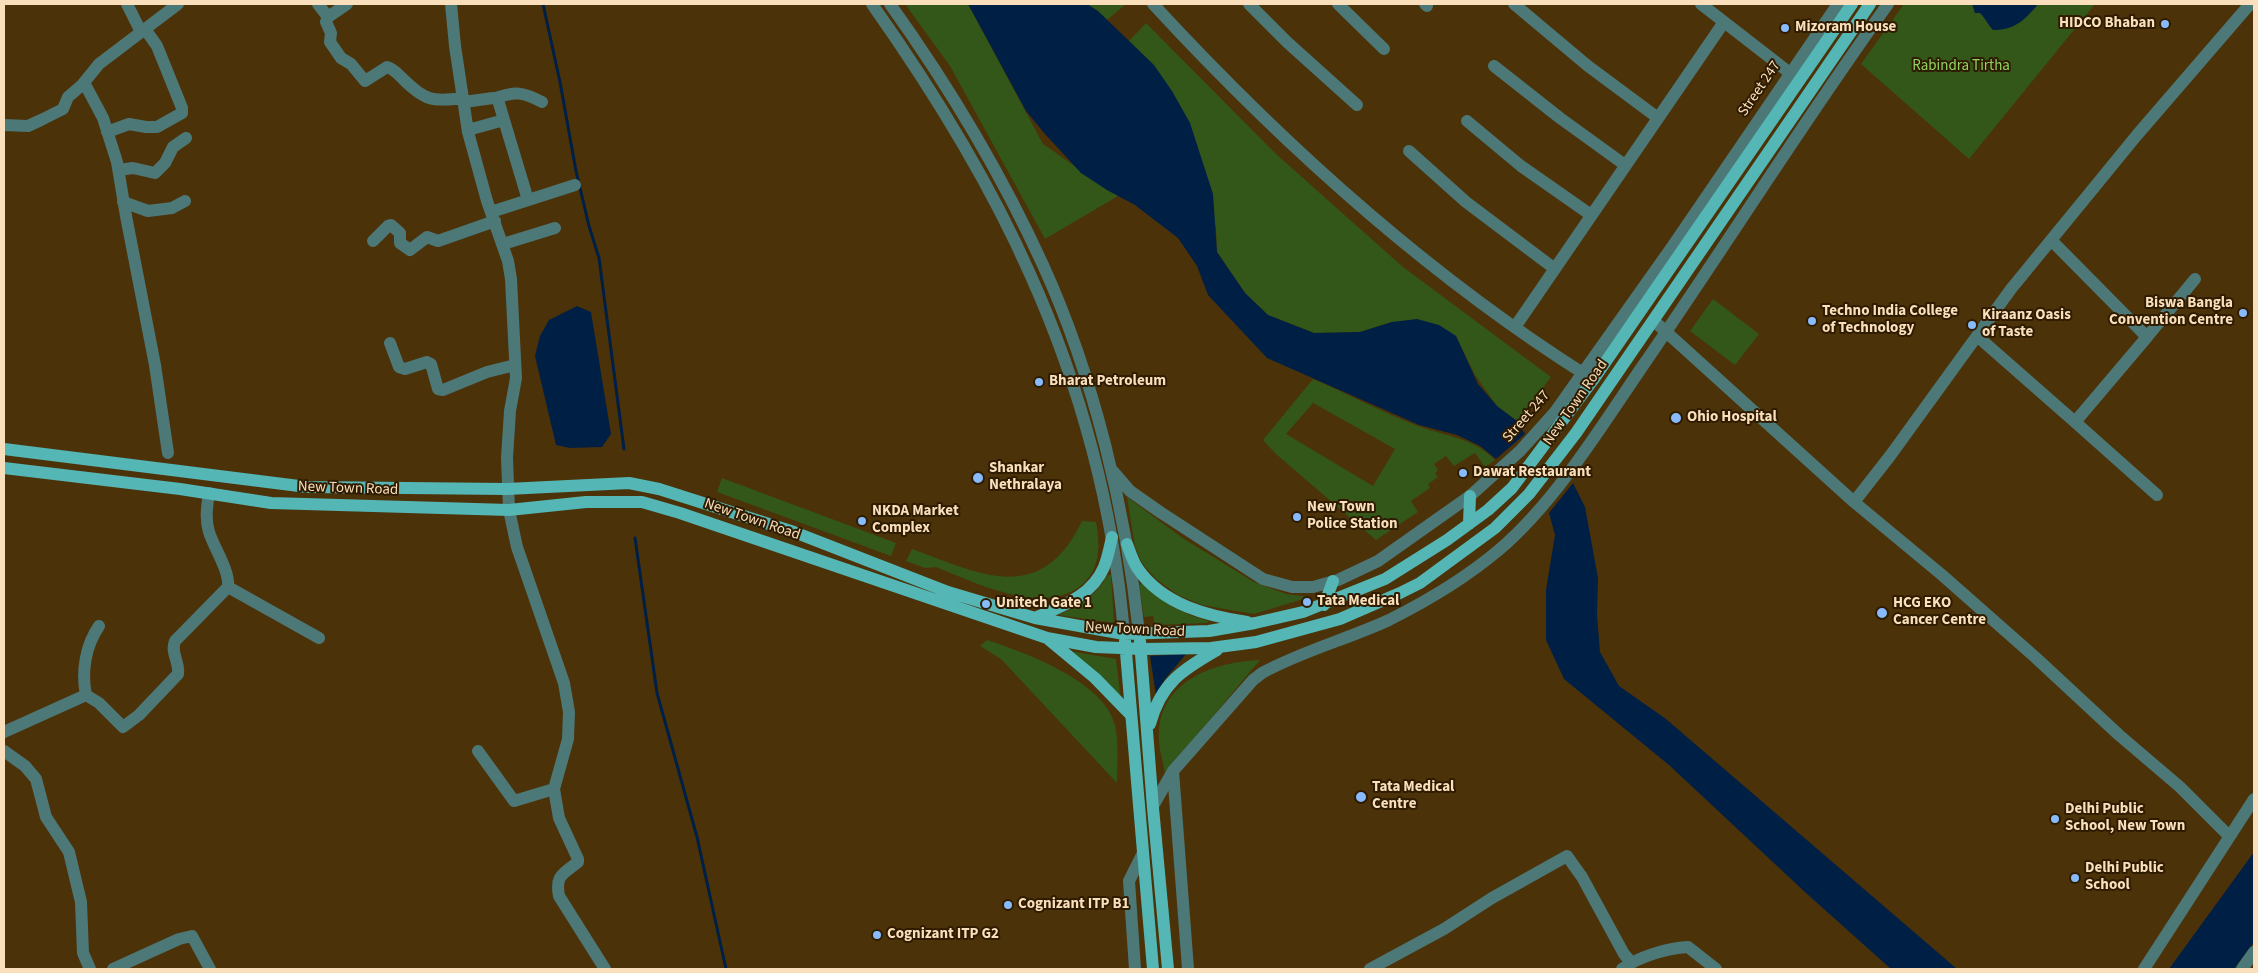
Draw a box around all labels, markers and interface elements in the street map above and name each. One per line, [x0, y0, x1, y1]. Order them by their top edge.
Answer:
place label: HIDCO Bhaban [2059, 15, 2155, 33]
marker: HIDCO Bhaban [2159, 18, 2171, 30]
place label: Mizoram House [1795, 19, 1896, 37]
marker: Mizoram House [1779, 22, 1791, 34]
street label: Street 247 [1735, 58, 1785, 120]
park label: Rabindra Tirtha [1912, 58, 2010, 76]
place label: Biswa Bangla Convention Centre [2109, 295, 2233, 330]
place label: Techno India College of Technology [1822, 303, 1958, 338]
place label: Kiraanz Oasis of Taste [1982, 307, 2071, 342]
marker: Biswa Bangla Convention Centre [2237, 307, 2249, 319]
marker: Techno India College of Technology [1806, 315, 1818, 327]
marker: Kiraanz Oasis of Taste [1966, 319, 1978, 331]
street label: New Town Road [1540, 357, 1612, 449]
place label: Bharat Petroleum [1049, 373, 1166, 391]
marker: Bharat Petroleum [1033, 376, 1045, 388]
street label: Street 247 [1500, 387, 1554, 447]
place label: Ohio Hospital [1687, 409, 1777, 427]
marker: Ohio Hospital [1669, 411, 1683, 425]
place label: Shankar Nethralaya [989, 460, 1062, 495]
place label: Dawat Restaurant [1473, 464, 1591, 482]
marker: Dawat Restaurant [1457, 467, 1469, 479]
marker: Shankar Nethralaya [971, 471, 985, 485]
street label: New Town Road [298, 478, 398, 500]
street label: New Town Road [702, 495, 802, 545]
place label: New Town Police Station [1307, 499, 1398, 534]
place label: NKDA Market Complex [872, 503, 959, 538]
marker: New Town Police Station [1291, 511, 1303, 523]
marker: NKDA Market Complex [856, 515, 868, 527]
place label: Tata Medical [1317, 593, 1399, 611]
place label: Unitech Gate 1 [996, 595, 1092, 613]
place label: HCG EKO Cancer Centre [1893, 595, 1986, 630]
marker: Tata Medical [1301, 596, 1313, 608]
marker: Unitech Gate 1 [980, 598, 992, 610]
marker: HCG EKO Cancer Centre [1875, 606, 1889, 620]
street label: New Town Road [1084, 618, 1186, 642]
place label: Tata Medical Centre [1372, 779, 1454, 814]
marker: Tata Medical Centre [1354, 790, 1368, 804]
place label: Delhi Public School, New Town [2065, 801, 2185, 836]
marker: Delhi Public School, New Town [2049, 813, 2061, 825]
place label: Delhi Public School [2085, 860, 2164, 895]
marker: Delhi Public School [2069, 872, 2081, 884]
place label: Cognizant ITP B1 [1018, 896, 1130, 914]
marker: Cognizant ITP B1 [1002, 899, 1014, 911]
place label: Cognizant ITP G2 [887, 926, 999, 944]
marker: Cognizant ITP G2 [871, 929, 883, 941]

